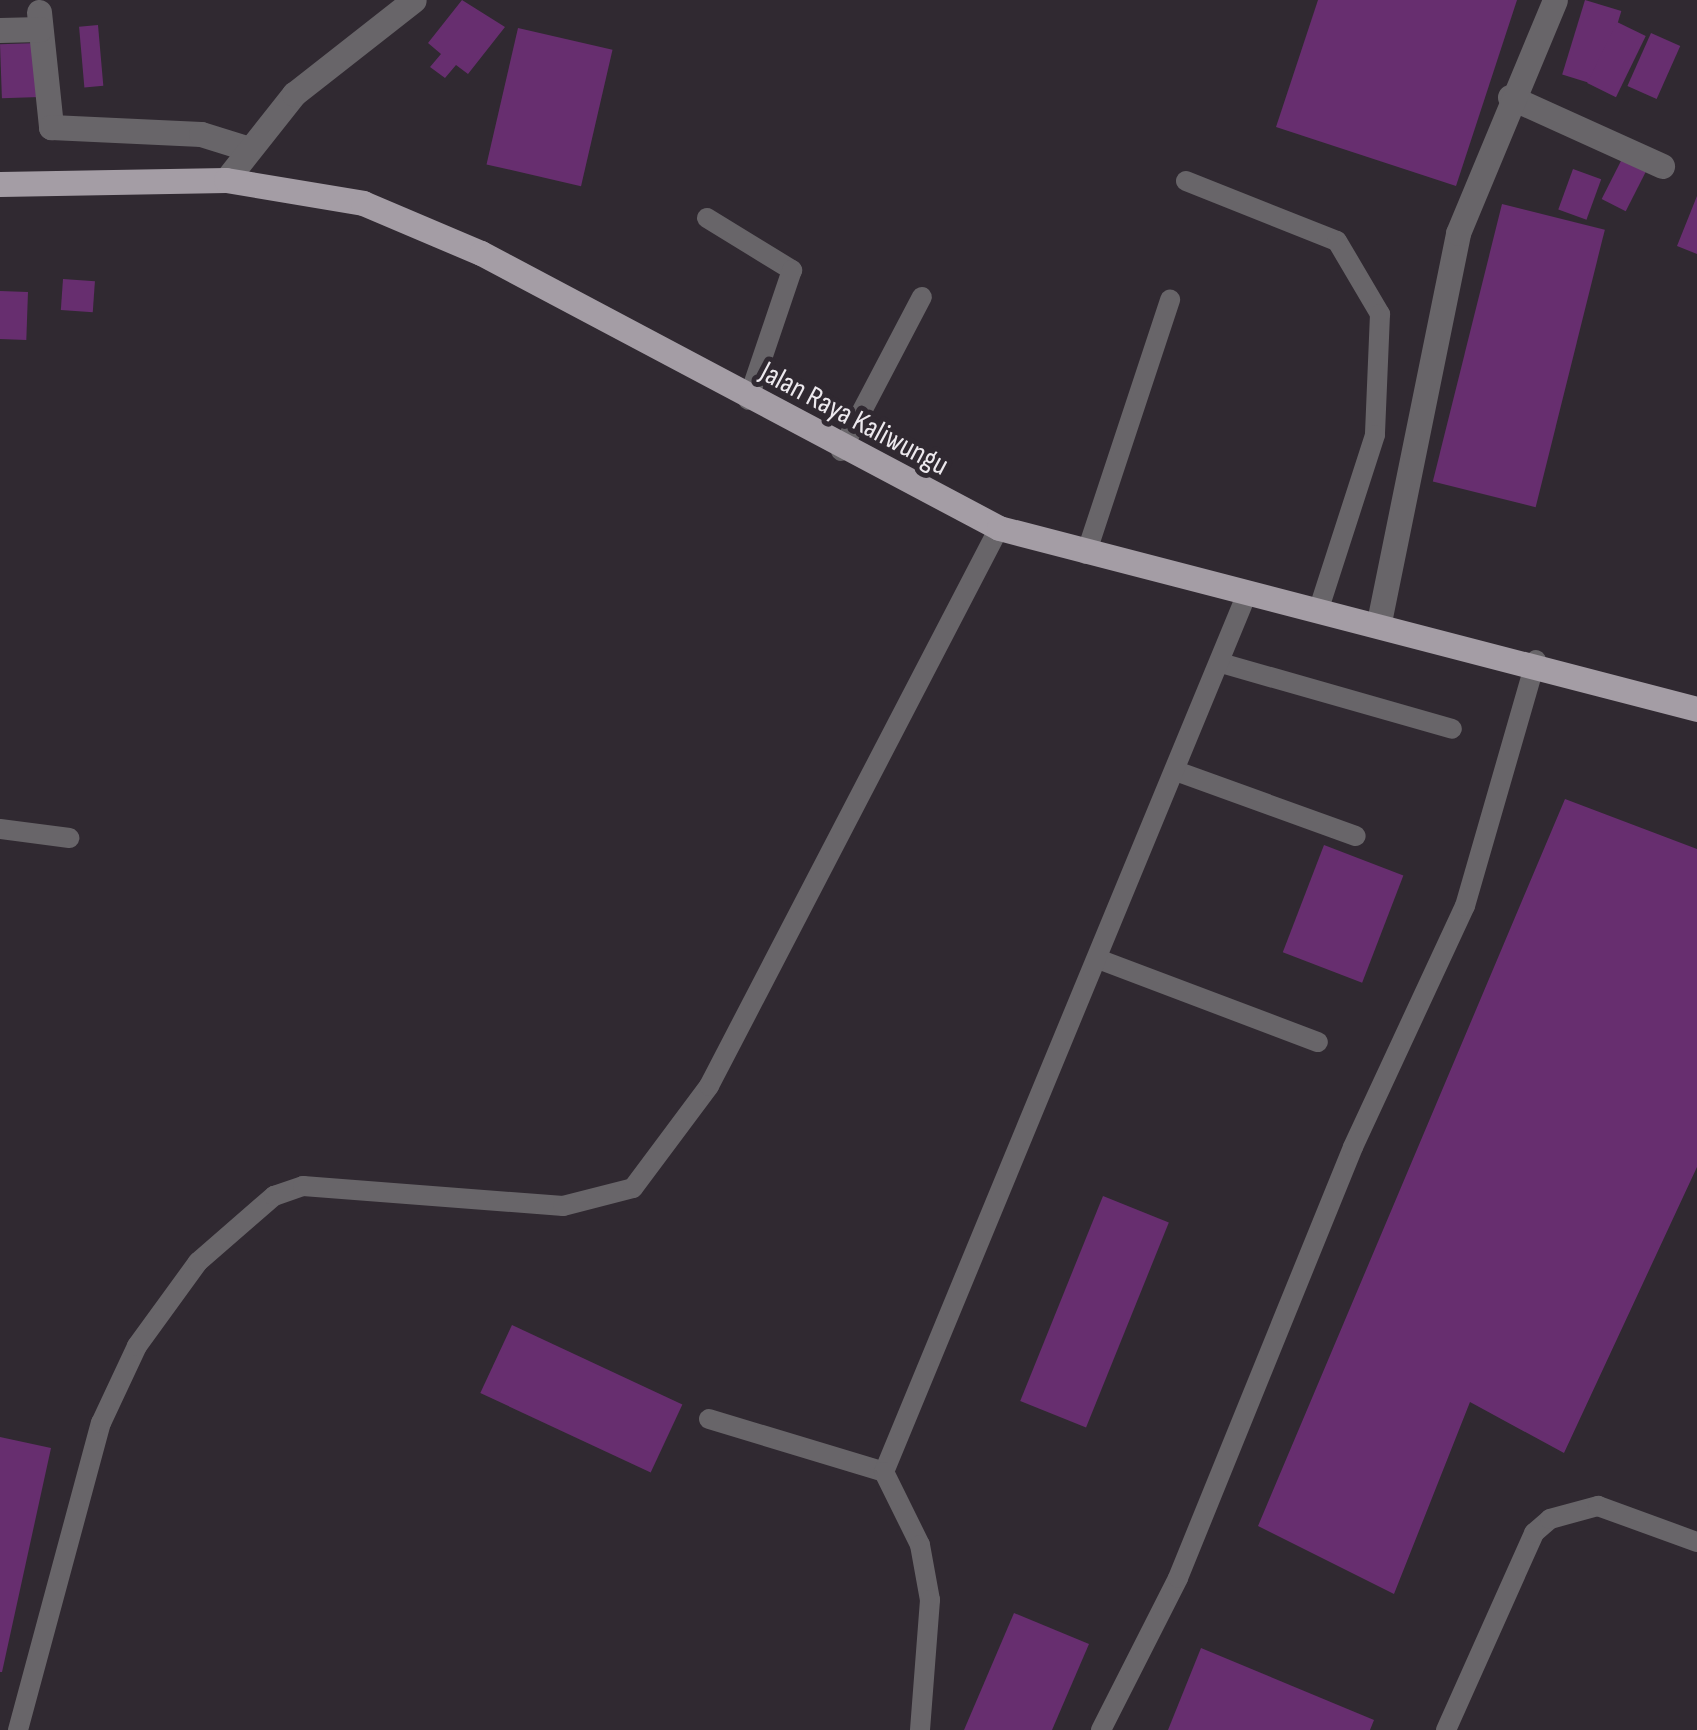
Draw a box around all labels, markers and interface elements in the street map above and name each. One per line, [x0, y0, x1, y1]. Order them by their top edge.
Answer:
street label: Jalan Raya Kaliwungu [754, 354, 954, 484]

